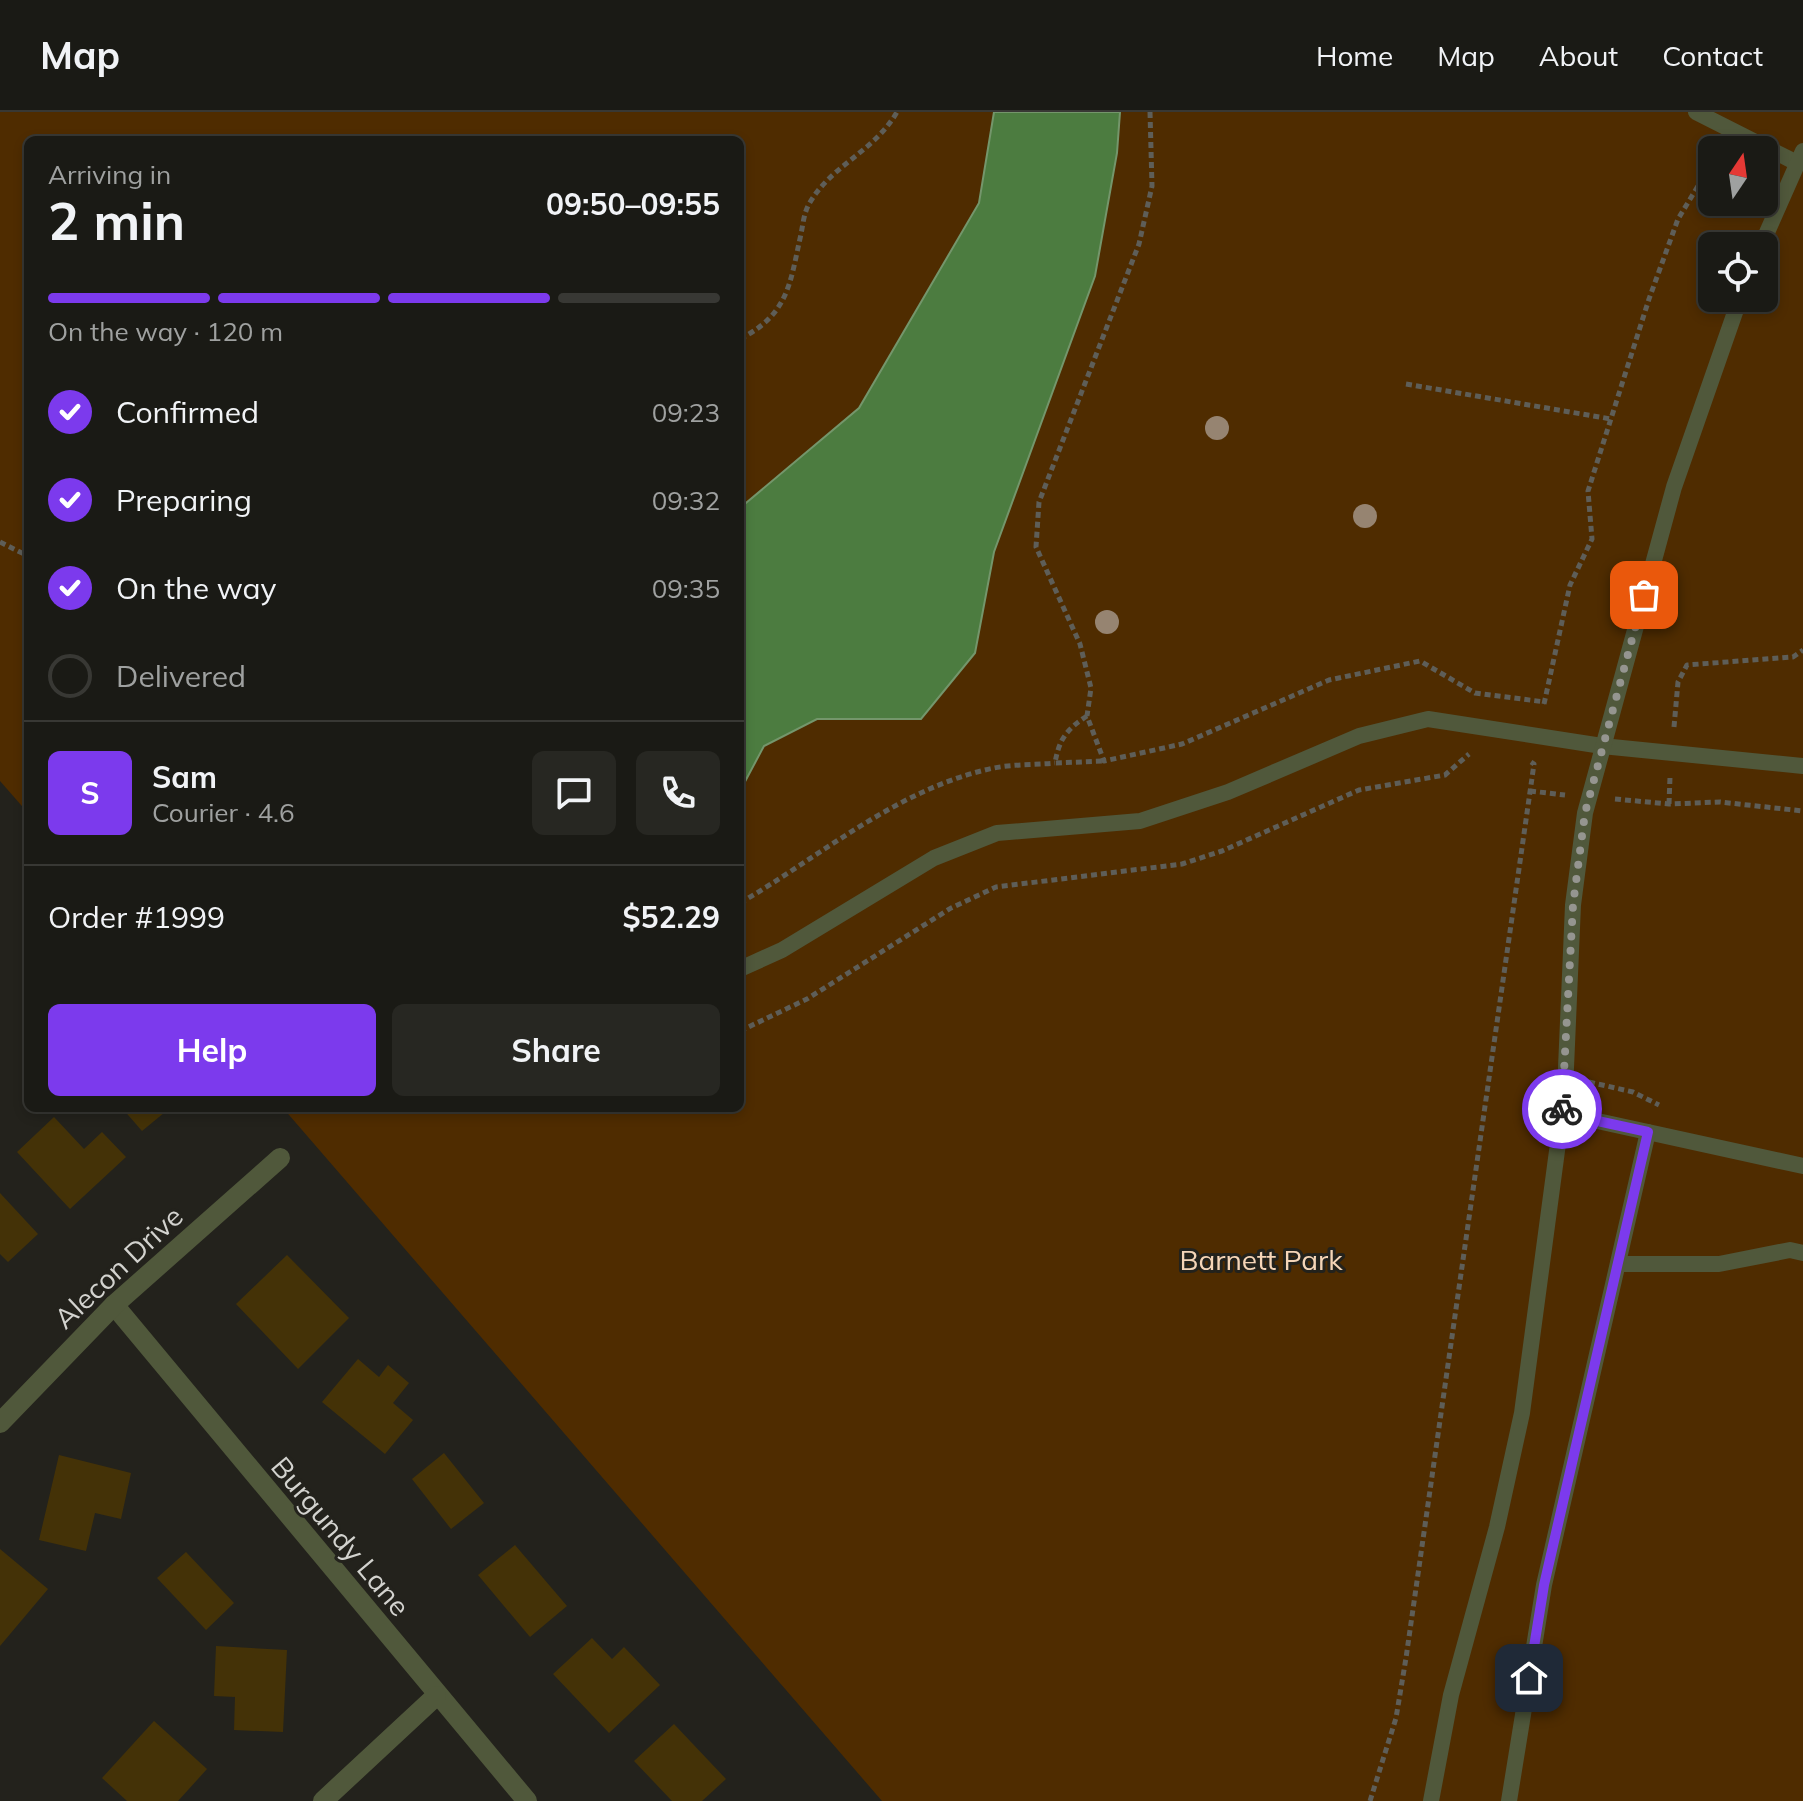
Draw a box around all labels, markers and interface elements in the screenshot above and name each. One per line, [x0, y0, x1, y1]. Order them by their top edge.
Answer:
text: Map [40, 31, 120, 79]
text: Home [1316, 38, 1393, 73]
text: Map [1437, 38, 1495, 73]
text: About [1539, 38, 1618, 73]
text: Contact [1662, 38, 1763, 73]
north arrow [1698, 136, 1778, 216]
map controls [1698, 136, 1778, 312]
text: Arriving in [48, 158, 171, 191]
text: 09:50–09:55 [546, 185, 720, 223]
text: 2 min [48, 188, 185, 253]
button: locate [1698, 232, 1778, 312]
text: On the way · 120 m [48, 315, 283, 348]
icon: check [48, 390, 92, 434]
text: Confirmed [116, 393, 259, 431]
text: 09:23 [652, 396, 720, 429]
icon: check [48, 478, 92, 522]
text: Preparing [116, 481, 252, 519]
text: 09:32 [652, 484, 720, 517]
pin [1610, 561, 1678, 629]
icon: check [48, 566, 92, 610]
text: On the way [116, 569, 276, 607]
text: 09:35 [652, 572, 720, 605]
icon: bag [1622, 573, 1666, 617]
text: Delivered [116, 657, 246, 695]
button: chat [532, 751, 616, 835]
button: phone [636, 751, 720, 835]
text: Sam [152, 758, 217, 796]
text: S [80, 774, 100, 812]
text: Courier · 4.6 [152, 796, 295, 829]
text: Order #1999 [48, 898, 225, 936]
text: $52.29 [623, 898, 720, 936]
button: Help [48, 1004, 376, 1096]
button: Share [392, 1004, 720, 1096]
courier [1522, 1069, 1602, 1149]
icon: bike [1540, 1087, 1584, 1131]
street label: Alecon Drive [46, 1198, 190, 1336]
park label: Barnett Park [1179, 1242, 1343, 1277]
street label: Burgundy Lane [264, 1449, 418, 1623]
pin [1495, 1644, 1563, 1712]
icon: home [1507, 1656, 1551, 1700]

